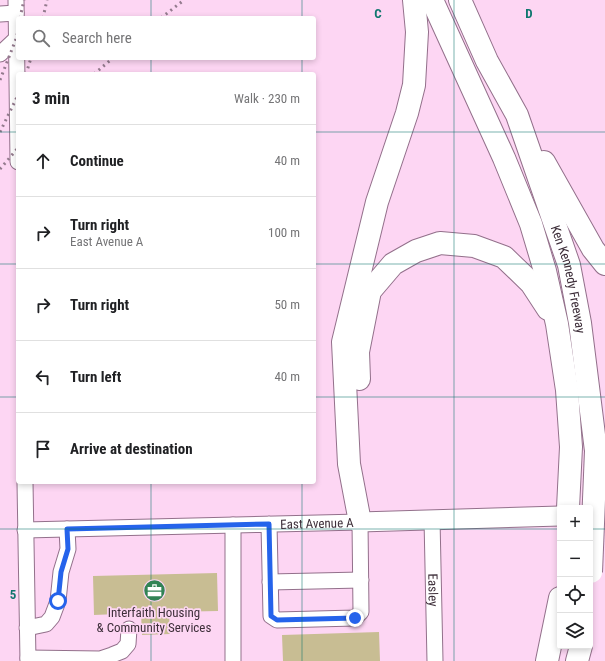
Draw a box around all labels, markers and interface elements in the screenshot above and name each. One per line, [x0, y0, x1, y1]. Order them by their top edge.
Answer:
text: C [374, 6, 382, 21]
text: D [525, 6, 533, 21]
search box [16, 16, 316, 60]
icon: search [30, 27, 52, 49]
text: Search here [62, 29, 132, 47]
text: 3 min [32, 88, 70, 108]
text: Walk · 230 m [234, 91, 300, 106]
icon: ahead [32, 150, 54, 172]
text: Continue [70, 152, 124, 170]
text: 40 m [274, 153, 300, 168]
text: Turn right [70, 216, 129, 234]
icon: right [32, 222, 54, 244]
street label: Ken Kennedy Freeway [548, 223, 589, 335]
text: 100 m [268, 225, 300, 240]
text: East Avenue A [70, 234, 143, 249]
icon: right [32, 294, 54, 316]
text: Turn right [70, 296, 129, 314]
text: 50 m [274, 297, 300, 312]
icon: left [32, 366, 54, 388]
text: Turn left [70, 368, 121, 386]
text: 40 m [274, 369, 300, 384]
icon: arrive [32, 438, 54, 460]
text: Arrive at destination [70, 440, 193, 458]
map controls [557, 505, 593, 649]
button: + [557, 505, 593, 541]
street label: East Avenue A [280, 515, 354, 531]
button: − [557, 541, 593, 577]
street label: Easley [426, 573, 441, 607]
office icon: Interfaith Housing & Community Services [141, 577, 167, 603]
button: locate [557, 577, 593, 613]
text: 5 [10, 587, 17, 602]
route start [49, 592, 67, 610]
place label: Interfaith Housing & Community Services [97, 605, 211, 635]
route end [346, 609, 364, 627]
button: layers [557, 613, 593, 649]

